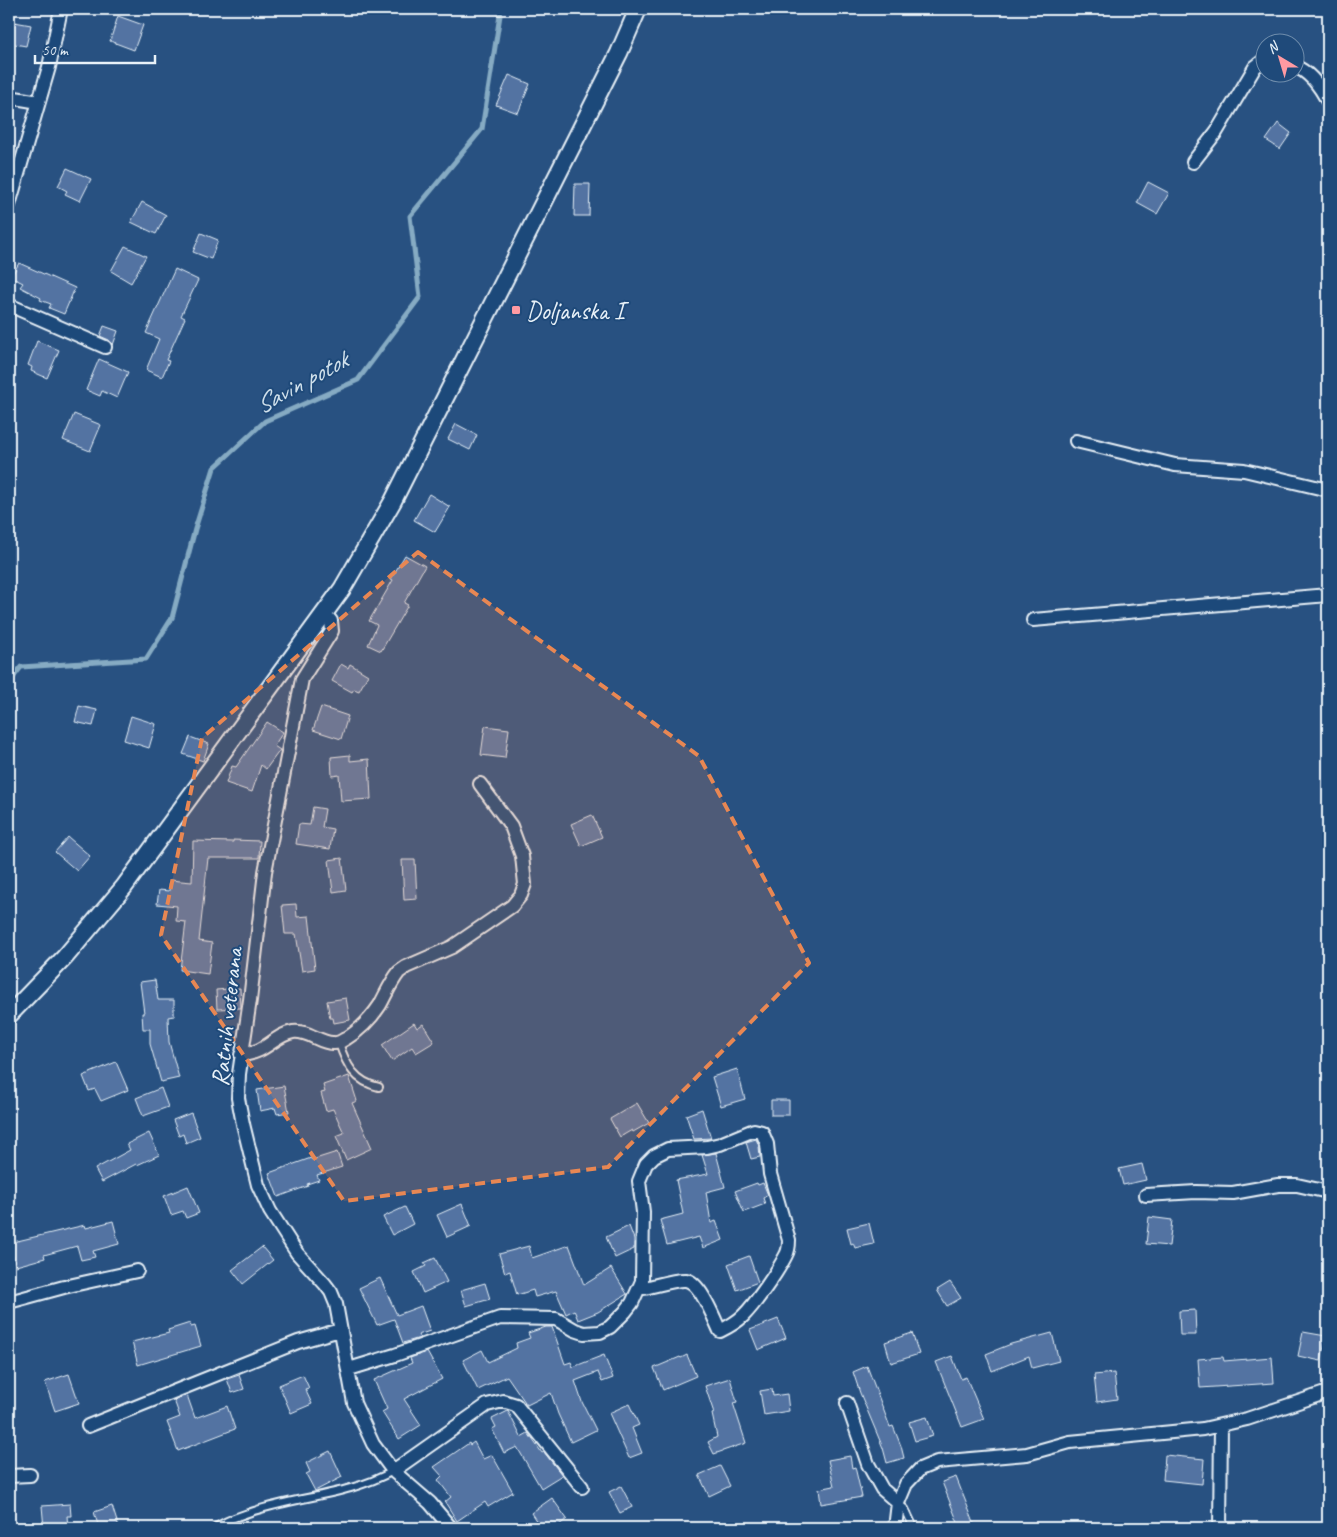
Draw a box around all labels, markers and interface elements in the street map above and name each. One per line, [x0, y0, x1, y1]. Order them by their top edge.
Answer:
scale bar [35, 32, 155, 64]
north arrow [1254, 32, 1304, 82]
text: N [1264, 37, 1283, 58]
text: 50 m [42, 41, 69, 60]
place label: Doljanska I [526, 295, 630, 327]
marker: Doljanska I [510, 304, 522, 316]
water label: Savin potok [249, 341, 357, 421]
street label: Ratnih veterana [204, 944, 250, 1088]

